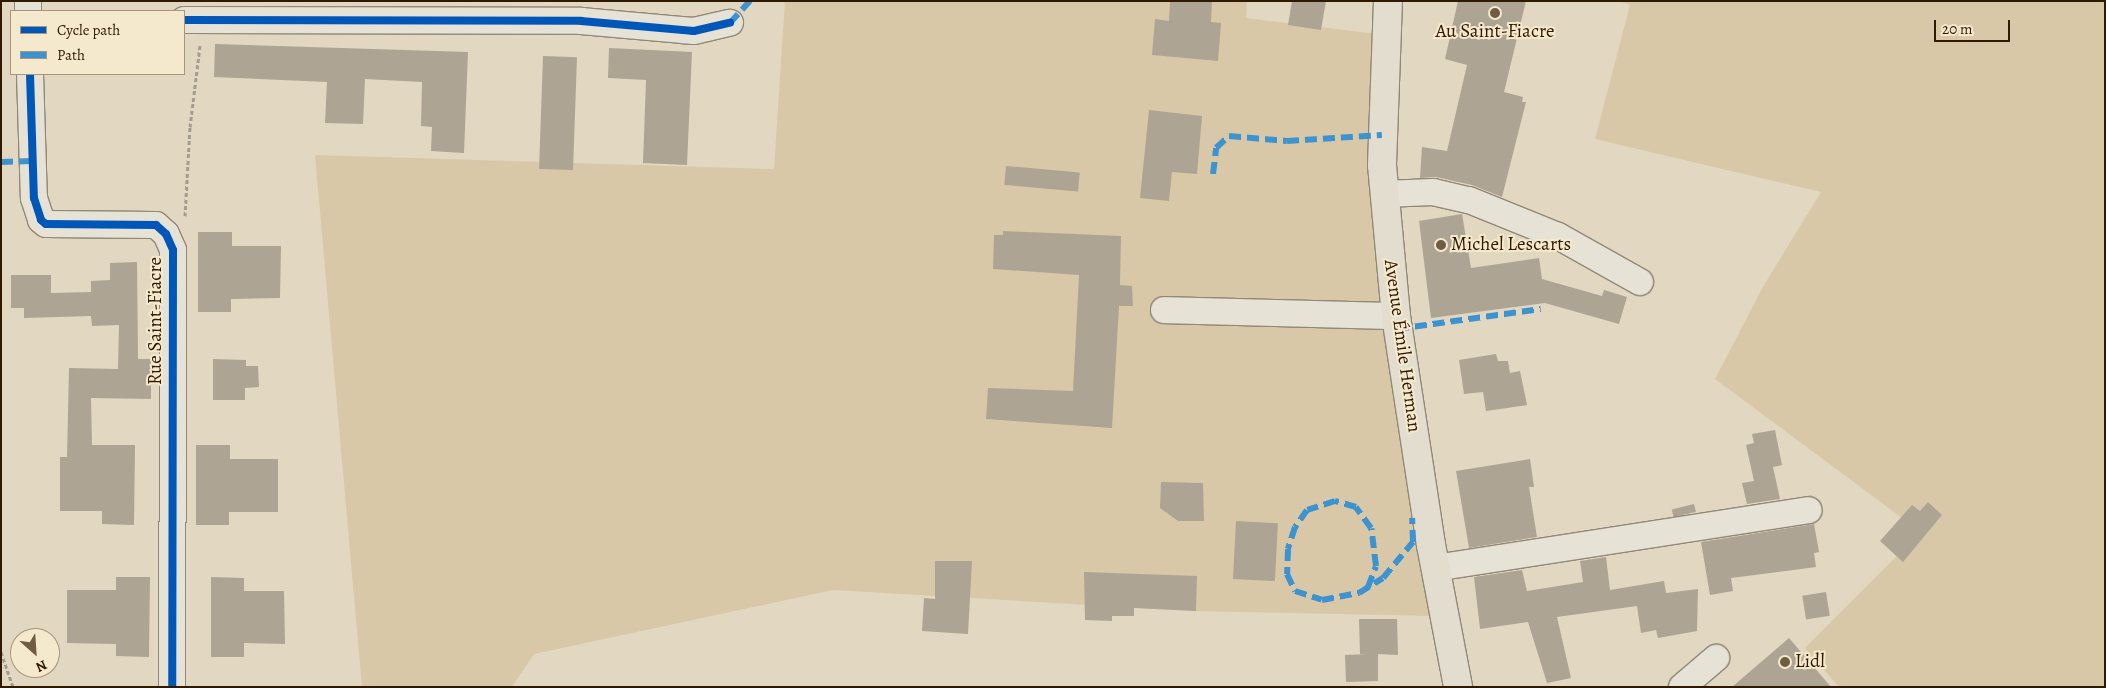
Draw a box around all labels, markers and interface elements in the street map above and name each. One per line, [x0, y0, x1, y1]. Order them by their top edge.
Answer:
marker: Au Saint-Fiacre [1489, 7, 1501, 19]
legend [10, 10, 185, 75]
scale bar [1936, 10, 2012, 42]
text: 20 m [1942, 19, 1973, 39]
text: Cycle path [57, 20, 120, 40]
place label: Au Saint-Fiacre [1435, 21, 1555, 43]
text: Path [57, 45, 85, 65]
place label: Michel Lescarts [1451, 234, 1571, 256]
marker: Michel Lescarts [1435, 239, 1447, 251]
street label: Rue Saint-Fiacre [145, 257, 167, 385]
street label: Avenue Émile Herman [1379, 258, 1425, 434]
north arrow [10, 628, 60, 678]
place label: Lidl [1795, 651, 1825, 673]
text: N [33, 655, 50, 677]
marker: Lidl [1779, 656, 1791, 668]

